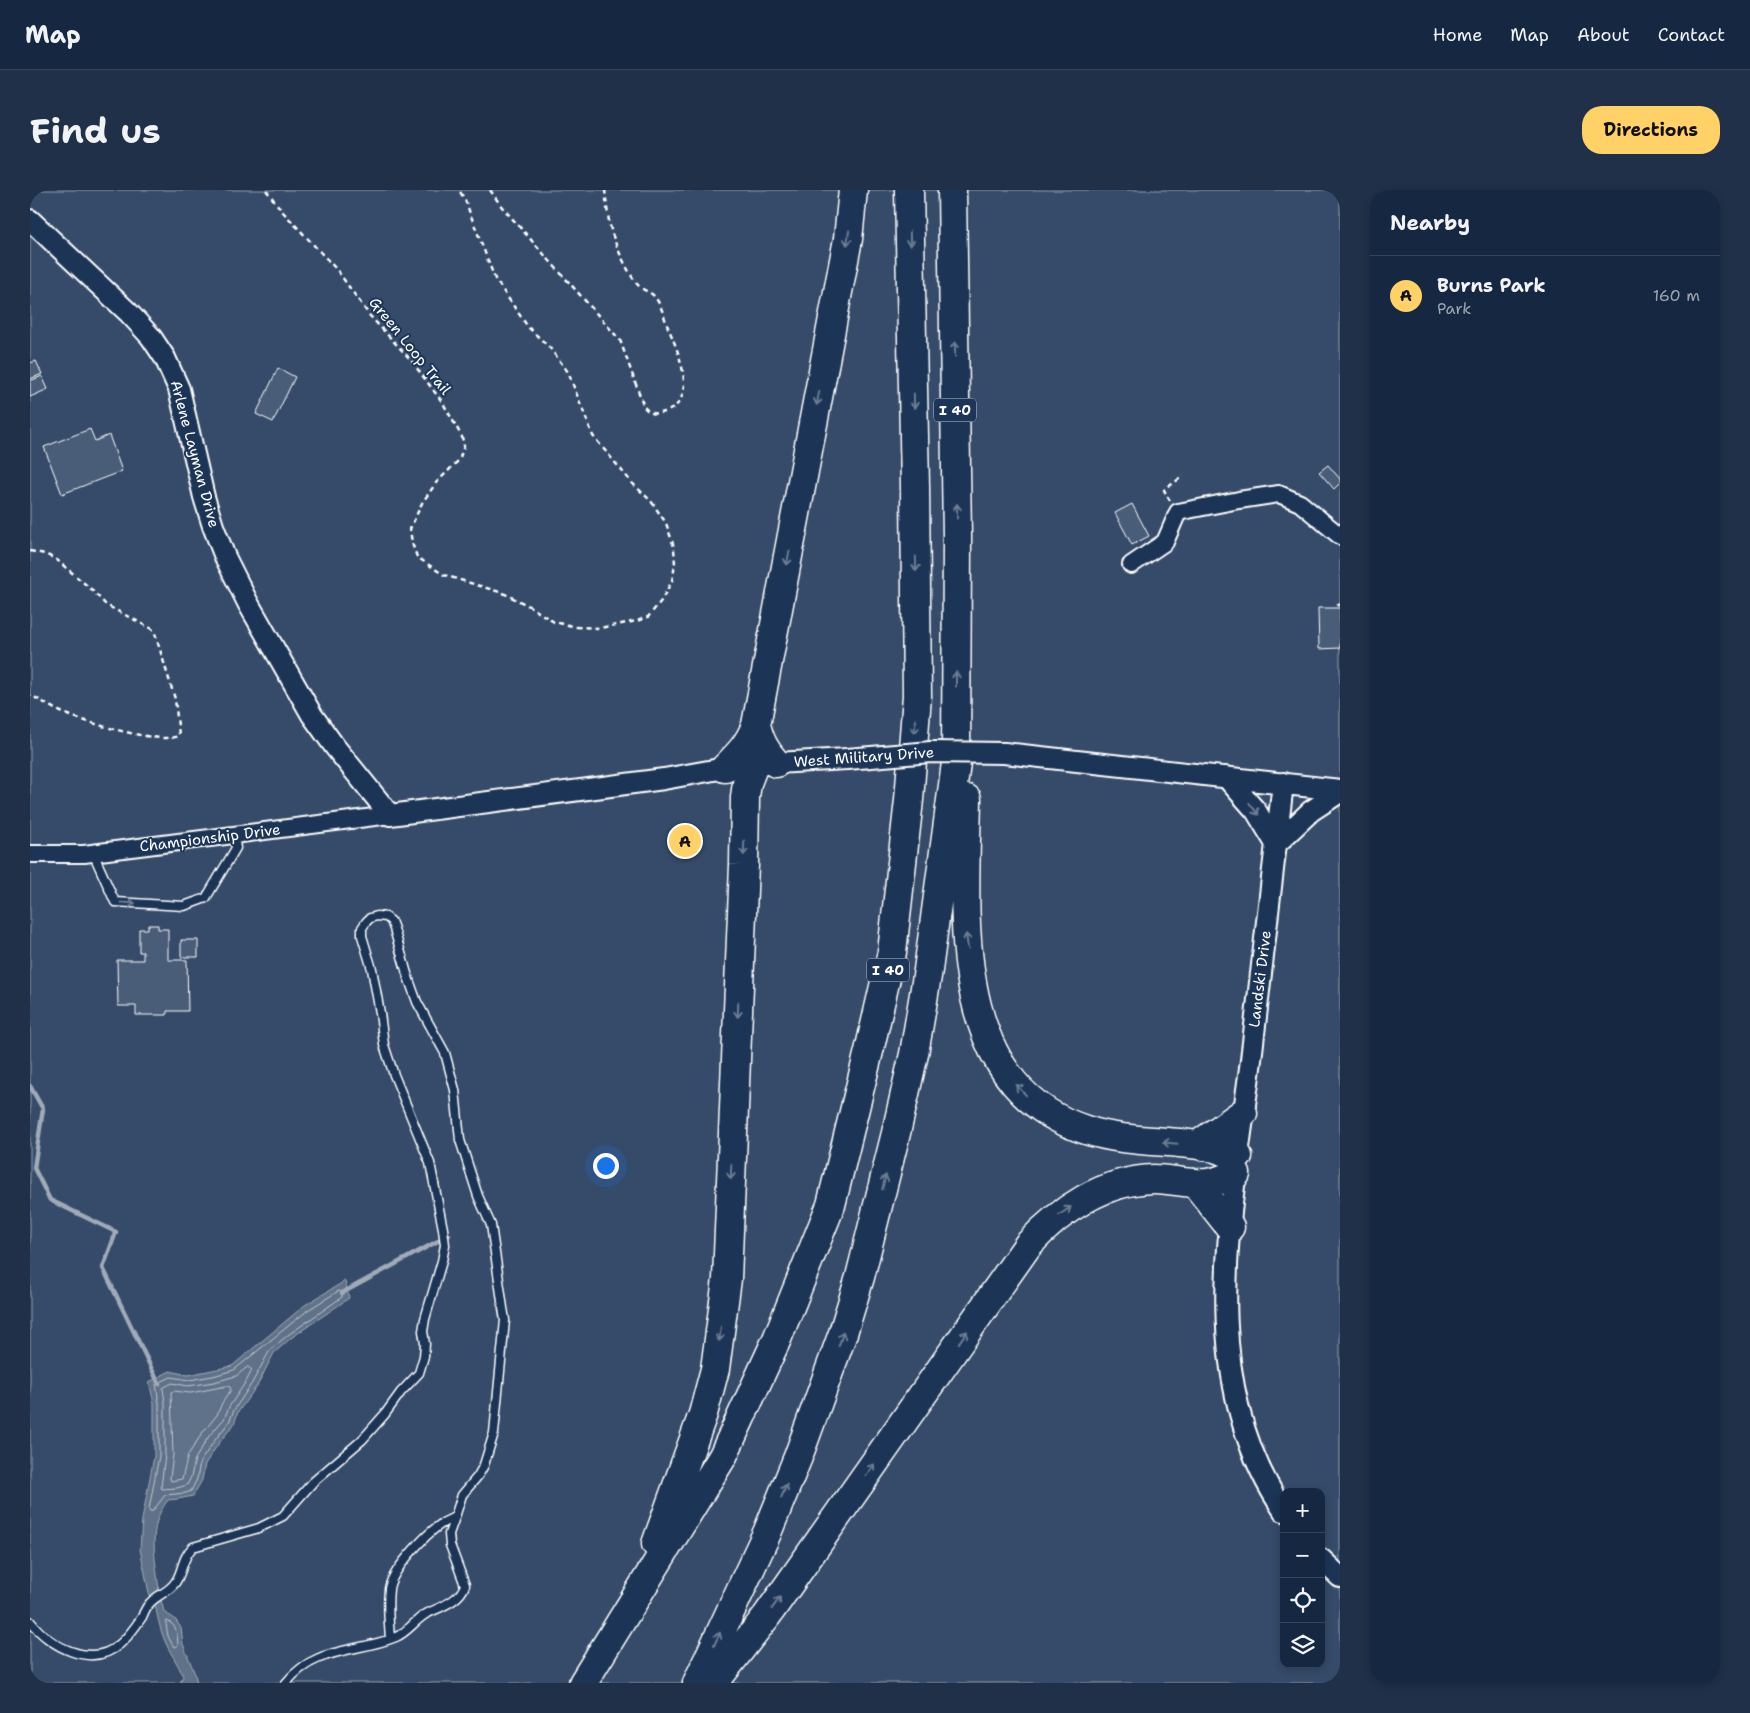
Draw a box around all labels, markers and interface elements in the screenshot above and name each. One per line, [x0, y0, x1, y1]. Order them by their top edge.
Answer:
text: Map [25, 19, 81, 51]
text: Home [1433, 23, 1482, 47]
text: Map [1510, 23, 1549, 47]
text: About [1577, 23, 1630, 47]
text: Contact [1658, 23, 1725, 47]
button: Directions [1582, 106, 1720, 154]
text: Find us [30, 107, 161, 154]
text: Nearby [1390, 209, 1470, 237]
one-way arrow [843, 230, 853, 246]
one-way arrow [905, 230, 915, 246]
text: Burns Park [1437, 273, 1546, 298]
text: A [1400, 285, 1412, 306]
text: 160 m [1653, 285, 1700, 306]
street label: Green Loop Trail [364, 293, 456, 399]
text: Park [1437, 298, 1471, 319]
one-way arrow [950, 341, 959, 357]
street label: Arlene Layman Drive [166, 378, 224, 530]
one-way arrow [813, 390, 822, 406]
one-way arrow [909, 393, 918, 409]
road number: I 40 [934, 398, 976, 422]
one-way arrow [952, 504, 961, 520]
one-way arrow [782, 549, 792, 565]
one-way arrow [911, 555, 921, 571]
one-way arrow [951, 671, 961, 688]
one-way arrow [910, 718, 920, 734]
street label: West Military Drive [793, 742, 935, 772]
one-way arrow [1248, 802, 1259, 815]
street label: Championship Drive [138, 819, 282, 857]
pin: A [669, 822, 701, 860]
one-way arrow [739, 839, 749, 855]
one-way arrow [119, 898, 135, 907]
street label: Landski Drive [1244, 929, 1276, 1029]
one-way arrow [962, 933, 972, 949]
road number: I 40 [867, 958, 909, 982]
one-way arrow [733, 1002, 743, 1018]
one-way arrow [1015, 1084, 1027, 1097]
one-way arrow [1162, 1138, 1178, 1147]
your location [593, 1153, 619, 1179]
one-way arrow [727, 1164, 736, 1180]
one-way arrow [880, 1175, 889, 1191]
one-way arrow [1057, 1206, 1071, 1216]
one-way arrow [715, 1326, 725, 1342]
one-way arrow [958, 1330, 968, 1344]
one-way arrow [837, 1331, 846, 1347]
one-way arrow [865, 1463, 875, 1477]
one-way arrow [780, 1484, 790, 1499]
map controls [1280, 1488, 1325, 1668]
button: + [1280, 1488, 1325, 1533]
button: − [1280, 1533, 1325, 1578]
button: locate [1280, 1578, 1325, 1623]
one-way arrow [771, 1596, 781, 1610]
button: layers [1280, 1623, 1325, 1668]
one-way arrow [713, 1632, 722, 1647]

